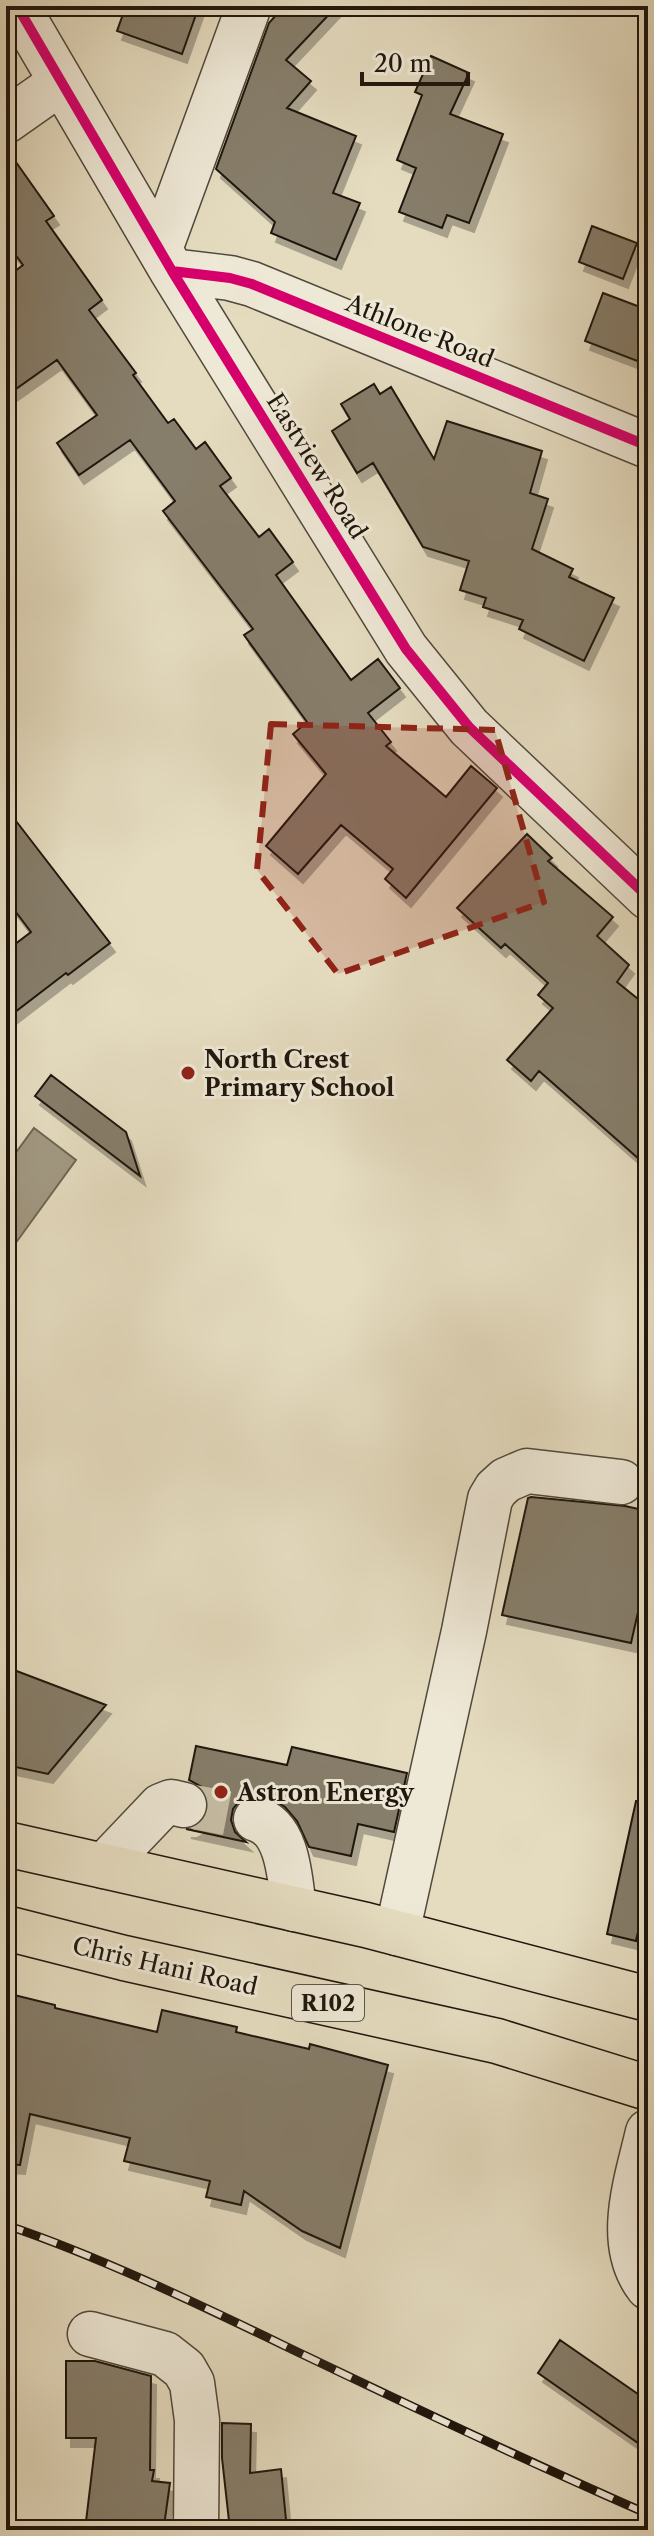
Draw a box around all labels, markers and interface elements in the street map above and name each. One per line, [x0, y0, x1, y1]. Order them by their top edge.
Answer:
scale bar [362, 36, 468, 86]
text: 20 m [374, 49, 432, 78]
street label: Athlone Road [341, 288, 499, 374]
street label: Eastview Road [261, 388, 374, 544]
place label: North Crest Primary School [204, 1045, 394, 1102]
marker: North Crest Primary School [179, 1064, 197, 1082]
place label: Astron Energy [236, 1778, 415, 1807]
marker: Astron Energy [212, 1783, 230, 1801]
street label: Chris Hani Road [70, 1931, 261, 2001]
road number: R102 [292, 1985, 364, 2021]

